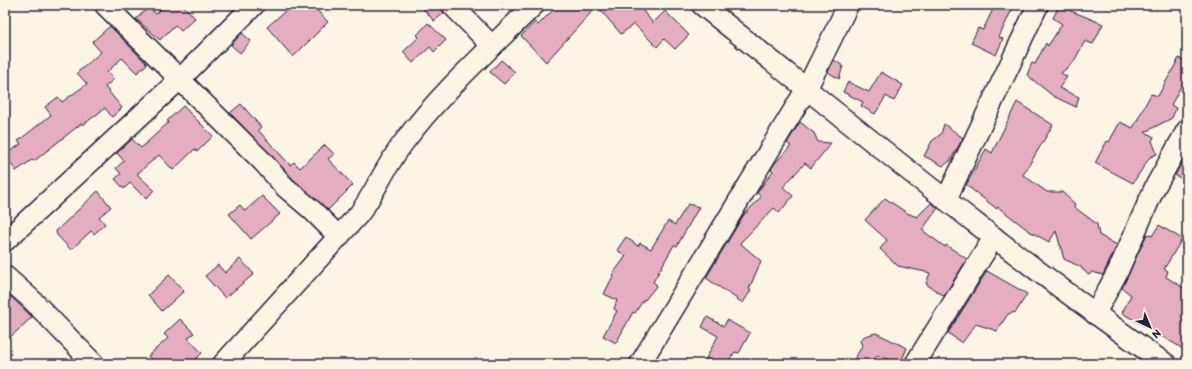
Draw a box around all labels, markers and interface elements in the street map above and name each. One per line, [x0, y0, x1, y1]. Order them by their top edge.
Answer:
north arrow [1130, 307, 1170, 347]
text: N [1149, 327, 1164, 341]

